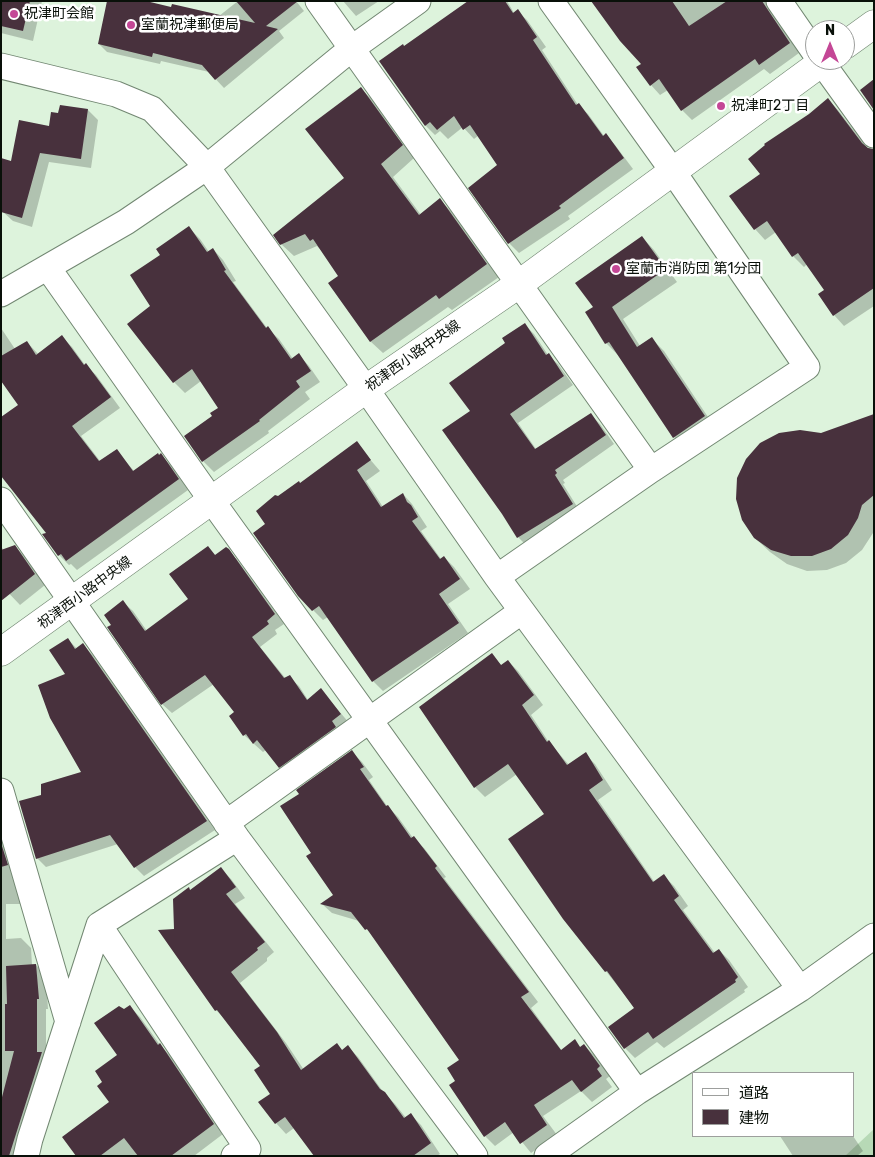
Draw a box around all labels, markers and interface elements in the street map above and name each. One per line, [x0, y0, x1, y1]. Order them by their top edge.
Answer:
place label: 祝津町会館 [24, 6, 94, 22]
marker: 祝津町会館 [8, 8, 20, 20]
place label: 室蘭祝津郵便局 [141, 17, 239, 33]
marker: 室蘭祝津郵便局 [125, 19, 137, 31]
north arrow [805, 20, 855, 70]
text: N [825, 22, 835, 39]
place label: 祝津町2丁目 [731, 98, 809, 114]
marker: 祝津町2丁目 [715, 100, 727, 112]
place label: 室蘭市消防団 第1分団 [626, 261, 761, 277]
marker: 室蘭市消防団 第1分団 [610, 263, 622, 275]
street label: 祝津西小路中央線 [362, 317, 464, 395]
street label: 祝津西小路中央線 [35, 553, 135, 633]
legend [692, 1072, 855, 1137]
text: 道路 [739, 1084, 769, 1102]
text: 建物 [739, 1109, 769, 1127]

